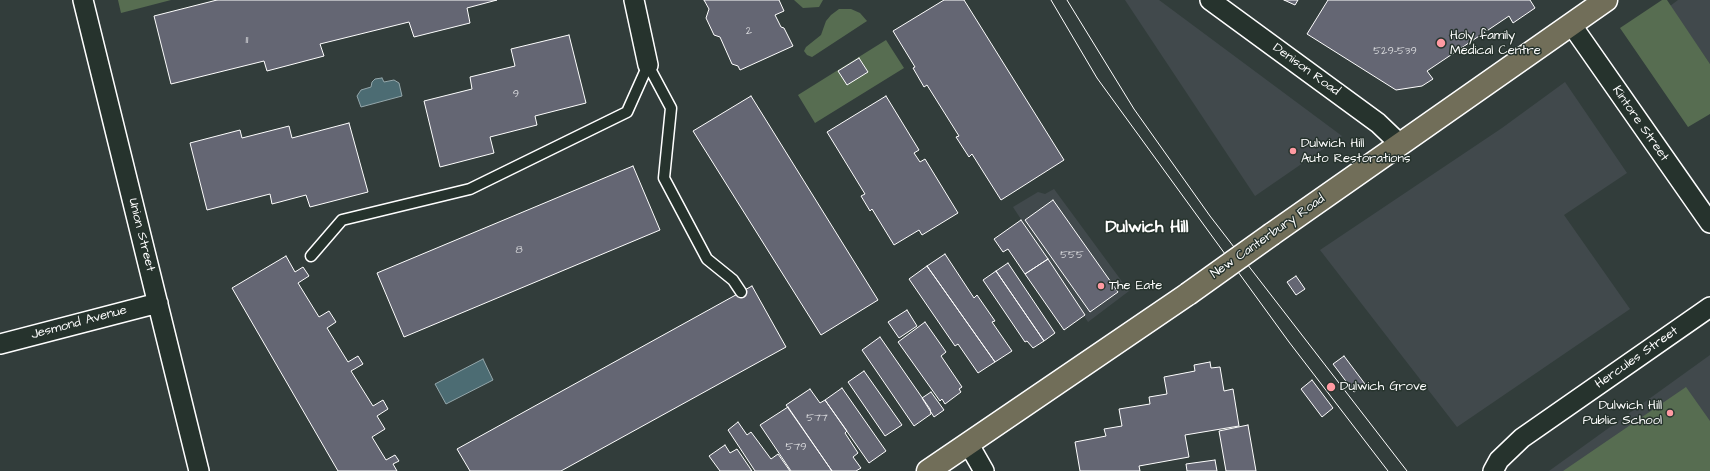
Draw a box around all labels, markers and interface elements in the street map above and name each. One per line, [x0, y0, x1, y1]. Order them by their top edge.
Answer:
house number: 2 [746, 25, 752, 39]
place label: Holy family Medical Centre [1450, 28, 1541, 59]
house number: 11 [246, 34, 248, 48]
marker: Holy family Medical Centre [1435, 37, 1447, 49]
street label: Denison Road [1269, 40, 1343, 100]
house number: 529-539 [1373, 45, 1417, 59]
street label: Kintore Street [1608, 83, 1672, 165]
house number: 9 [513, 88, 519, 102]
place label: Dulwich Hill Auto Restorations [1301, 136, 1410, 167]
marker: Dulwich Hill Auto Restorations [1288, 146, 1298, 156]
street label: New Canterbury Road [1208, 192, 1328, 282]
street label: Union Street [124, 197, 158, 273]
district label: Dulwich Hill [1106, 218, 1188, 238]
house number: 8 [515, 244, 523, 258]
house number: 555 [1060, 249, 1084, 263]
place label: The Eate [1109, 278, 1162, 294]
marker: The Eate [1096, 281, 1106, 291]
street label: Jesmond Avenue [29, 303, 129, 343]
street label: Hercules Street [1592, 324, 1682, 392]
place label: Dulwich Grove [1340, 379, 1427, 395]
marker: Dulwich Grove [1325, 381, 1337, 393]
place label: Dulwich Hill Public School [1583, 398, 1662, 429]
marker: Dulwich Hill Public School [1665, 408, 1675, 418]
house number: 577 [806, 412, 828, 426]
house number: 579 [786, 441, 806, 455]

